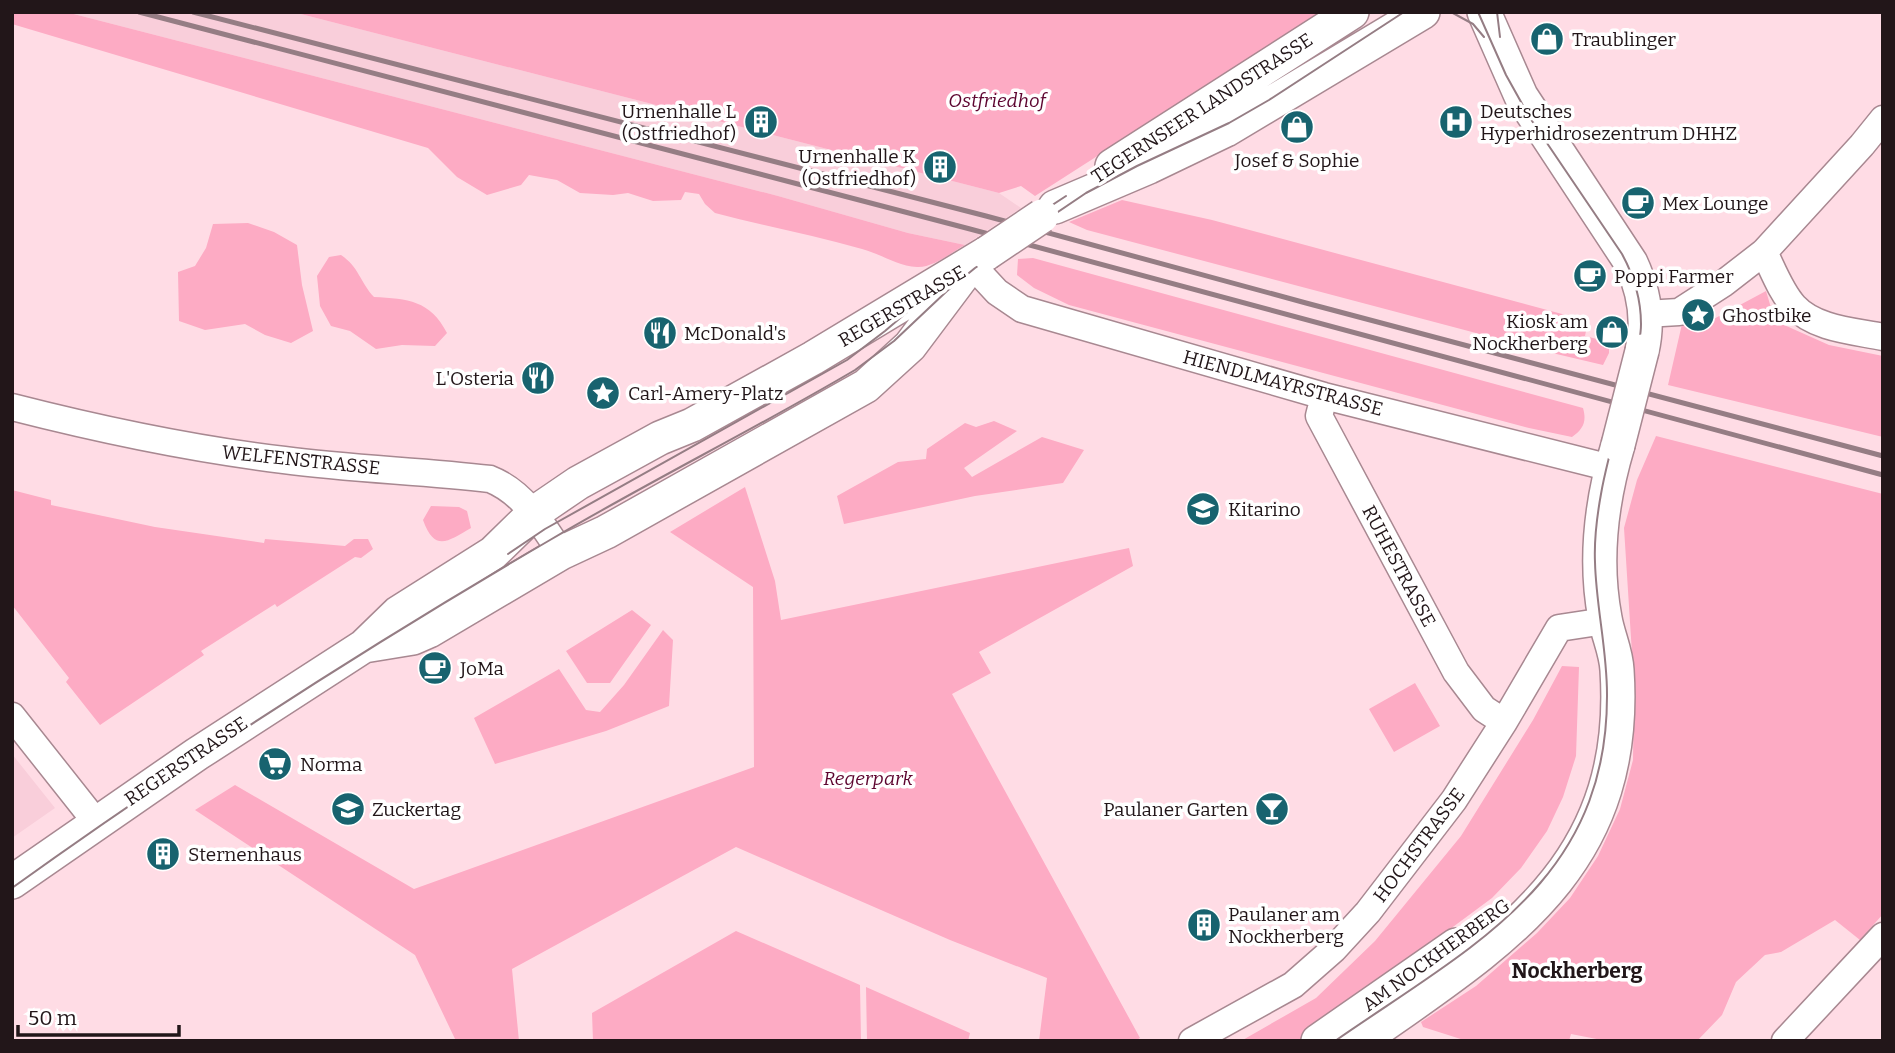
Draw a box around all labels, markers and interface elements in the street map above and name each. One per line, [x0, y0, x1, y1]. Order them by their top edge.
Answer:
shop icon: Traublinger [1528, 20, 1566, 58]
street label: TEGERNSEER LANDSTRASSE [1087, 28, 1317, 188]
place label: Traublinger [1572, 28, 1677, 51]
park label: Ostfriedhof [948, 89, 1049, 112]
place label: Urnenhalle L (Ostfriedhof) [621, 100, 736, 145]
place label: Deutsches Hyperhidrosezentrum DHHZ [1480, 100, 1737, 145]
building icon: Urnenhalle L (Ostfriedhof) [742, 103, 780, 141]
hospital icon: Deutsches Hyperhidrosezentrum DHHZ [1437, 103, 1475, 141]
shop icon: Josef & Sophie [1278, 108, 1316, 146]
place label: Urnenhalle K (Ostfriedhof) [798, 145, 917, 190]
building icon: Urnenhalle K (Ostfriedhof) [921, 148, 959, 186]
place label: Josef & Sophie [1233, 149, 1360, 172]
cafe icon: Mex Lounge [1619, 184, 1657, 222]
place label: Mex Lounge [1662, 192, 1768, 215]
cafe icon: Poppi Farmer [1571, 257, 1609, 295]
street label: REGERSTRASSE [834, 260, 970, 352]
place label: Poppi Farmer [1614, 265, 1734, 288]
place icon: Ghostbike [1679, 296, 1717, 334]
place label: Ghostbike [1722, 304, 1811, 327]
place label: Kiosk am Nockherberg [1472, 310, 1588, 355]
shop icon: Kiosk am Nockherberg [1593, 313, 1631, 351]
restaurant icon: McDonald's [641, 314, 679, 352]
place label: McDonald's [684, 322, 786, 345]
street label: HIENDLMAYRSTRASSE [1180, 345, 1386, 421]
restaurant icon: L'Osteria [519, 359, 557, 397]
place label: L'Osteria [435, 367, 515, 390]
place icon: Carl-Amery-Platz [584, 374, 622, 412]
place label: Carl-Amery-Platz [628, 382, 783, 405]
street label: WELFENSTRASSE [221, 440, 381, 480]
school or university icon: Kitarino [1184, 490, 1222, 528]
place label: Kitarino [1228, 498, 1301, 521]
street label: RUHESTRASSE [1357, 501, 1441, 631]
cafe icon: JoMa [416, 649, 454, 687]
place label: JoMa [459, 657, 505, 680]
street label: REGERSTRASSE [120, 711, 252, 811]
supermarket icon: Norma [256, 745, 294, 783]
place label: Norma [300, 753, 363, 776]
park label: Regerpark [823, 767, 914, 790]
street label: HOCHSTRASSE [1368, 783, 1470, 907]
school or university icon: Zuckertag [329, 790, 367, 828]
bar icon: Paulaner Garten [1253, 790, 1291, 828]
place label: Zuckertag [372, 798, 461, 821]
place label: Paulaner Garten [1103, 798, 1248, 821]
building icon: Sternenhaus [144, 835, 182, 873]
place label: Sternenhaus [188, 843, 302, 866]
street label: AM NOCKHERBERG [1358, 894, 1514, 1016]
place label: Paulaner am Nockherberg [1228, 903, 1344, 948]
building icon: Paulaner am Nockherberg [1185, 906, 1223, 944]
district label: Nockherberg [1512, 958, 1643, 984]
scale bar [18, 993, 178, 1038]
text: 50 m [28, 1005, 77, 1031]

